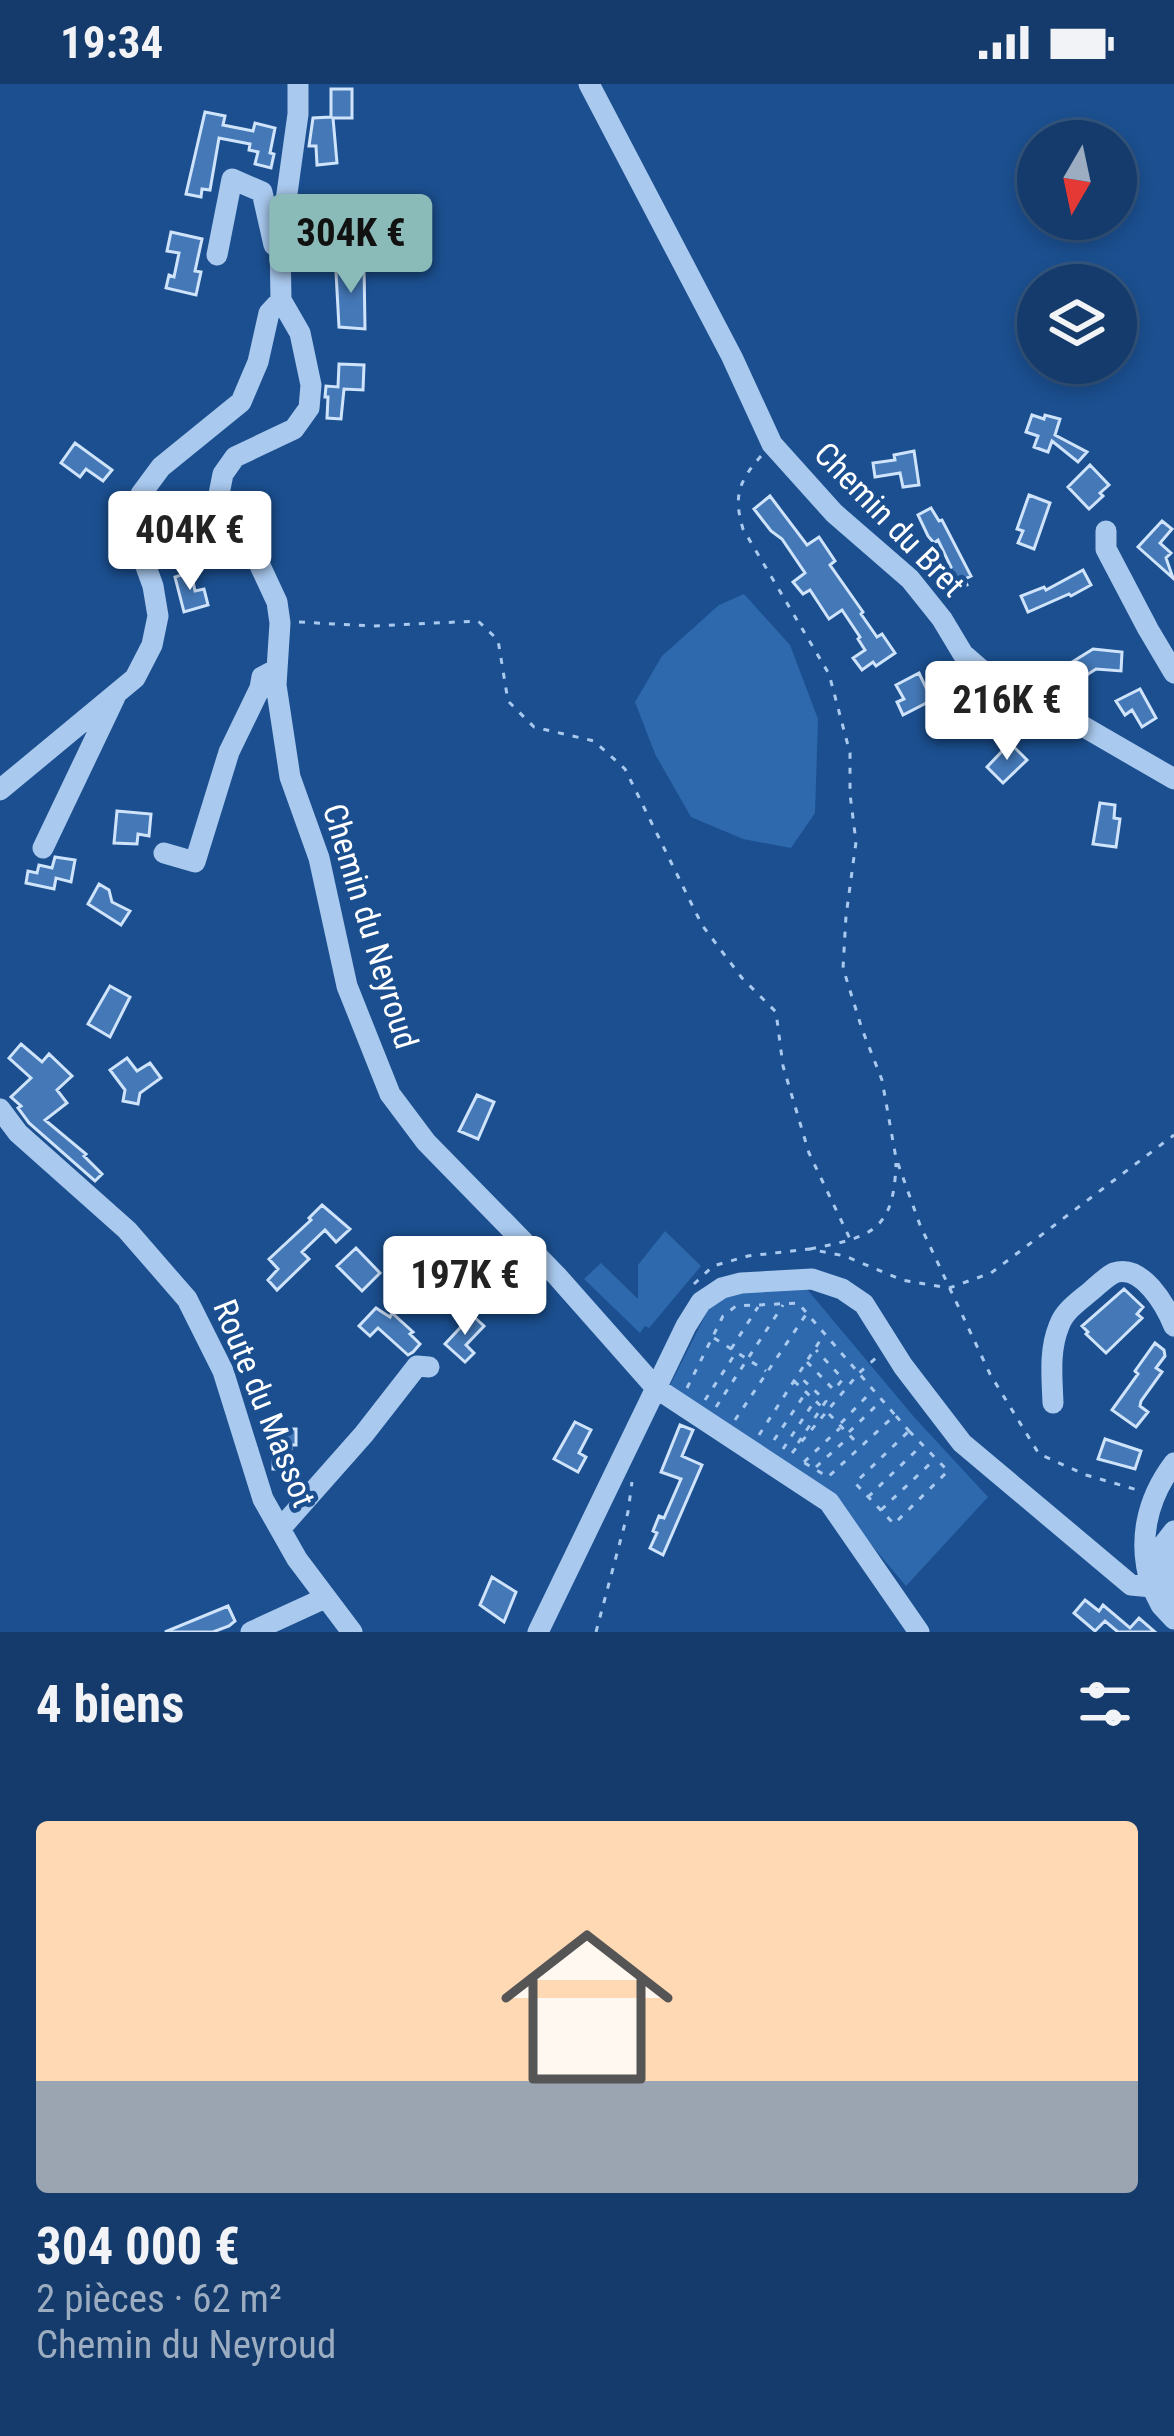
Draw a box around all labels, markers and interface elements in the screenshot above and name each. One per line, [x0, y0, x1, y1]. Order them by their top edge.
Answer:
text: 19:34 [60, 16, 163, 69]
north arrow [1017, 120, 1137, 240]
map controls [1017, 120, 1137, 384]
pin: 304K € [253, 194, 449, 296]
text: 304K € [296, 210, 406, 256]
button: layers [1017, 264, 1137, 384]
street label: Chemin du Bret [807, 434, 973, 604]
pin: 404K € [92, 491, 288, 593]
text: 404K € [135, 507, 245, 553]
pin: 216K € [909, 661, 1105, 763]
text: 216K € [952, 677, 1062, 723]
street label: Chemin du Neyroud [315, 799, 426, 1053]
pin: 197K € [367, 1236, 563, 1338]
text: 197K € [410, 1252, 520, 1298]
street label: Route du Massot [205, 1294, 324, 1512]
icon: filters [1072, 1671, 1138, 1737]
text: 4 biens [36, 1675, 184, 1734]
icon: home [479, 1899, 695, 2115]
text: 304 000 € [36, 2217, 240, 2276]
text: 2 pièces · 62 m² [36, 2276, 282, 2322]
text: Chemin du Neyroud [36, 2322, 336, 2368]

